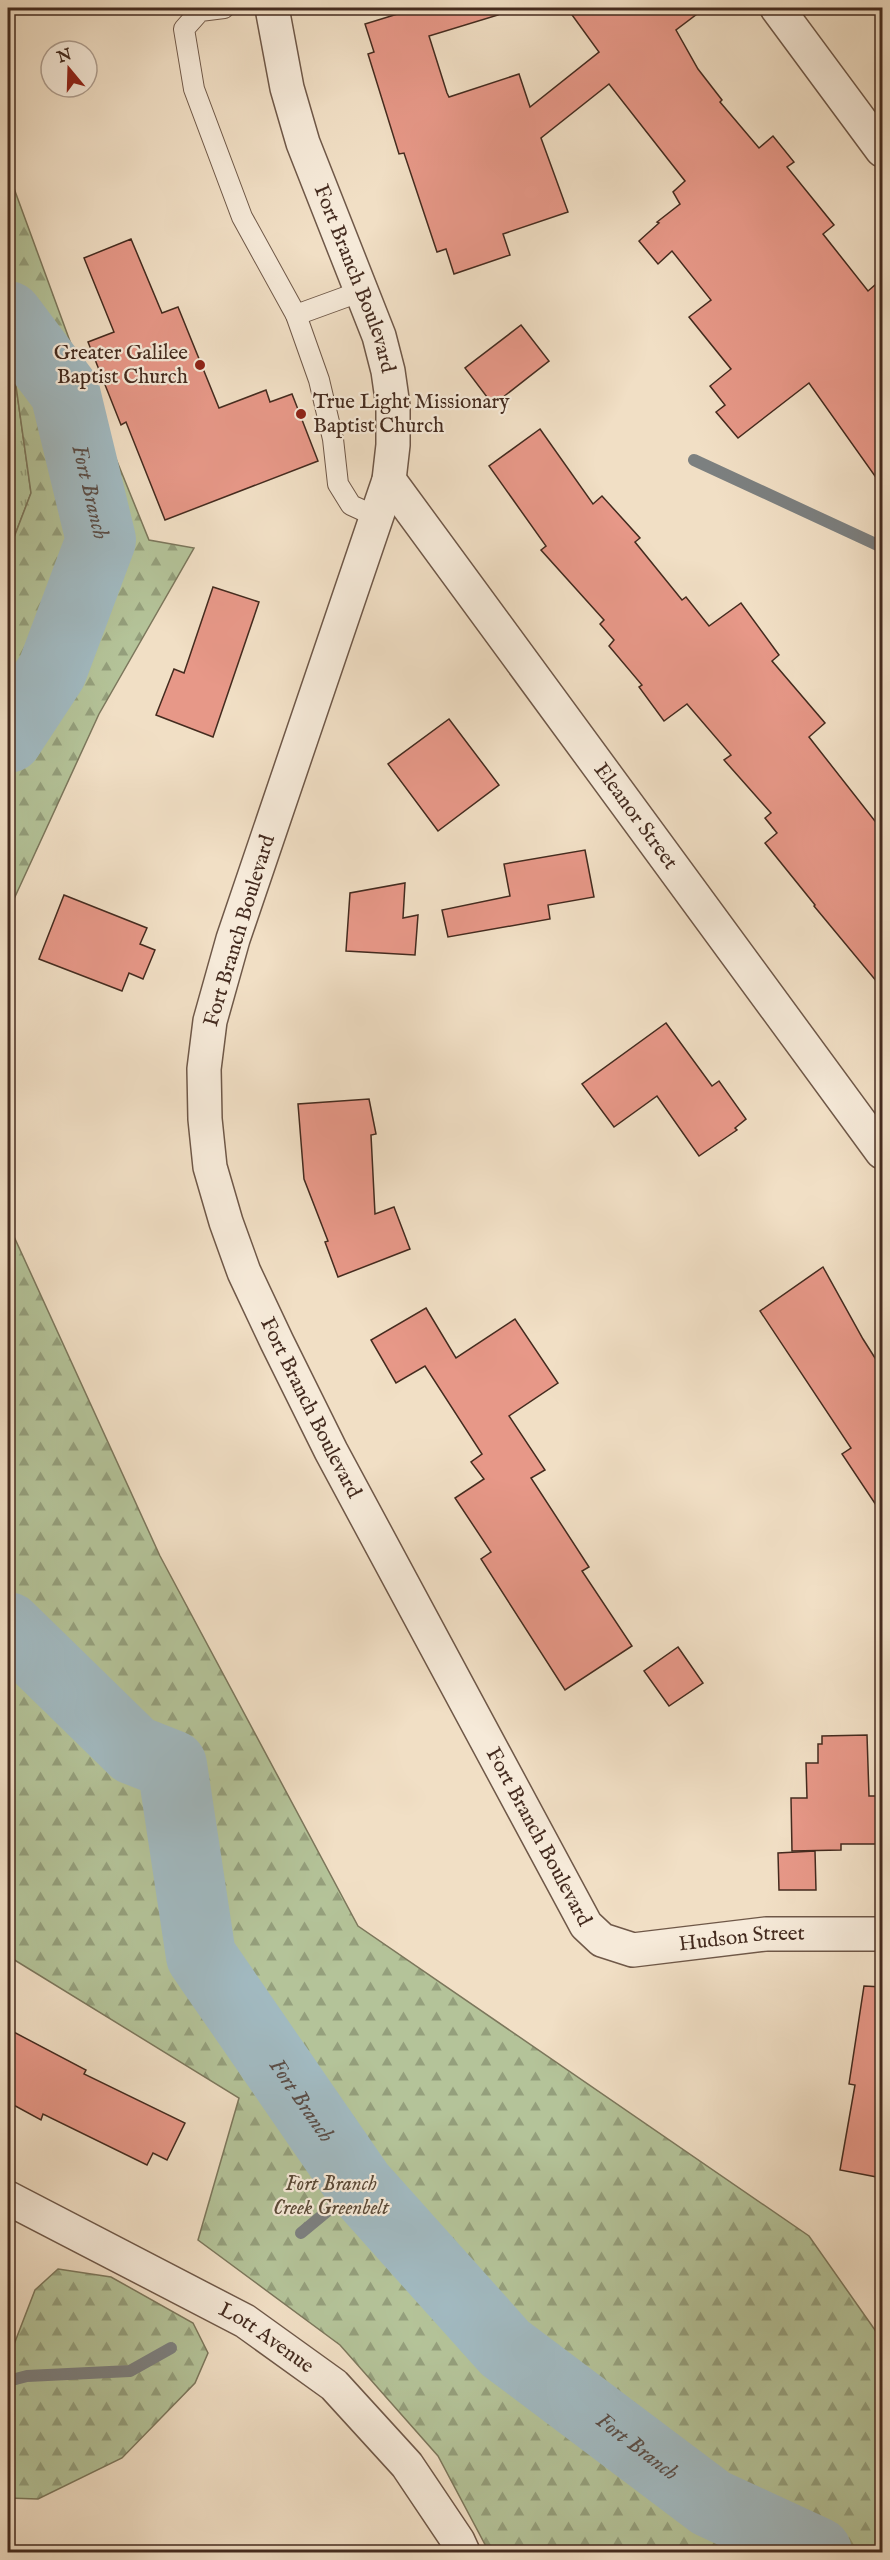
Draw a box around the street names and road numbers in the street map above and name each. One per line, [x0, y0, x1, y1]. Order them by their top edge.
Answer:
street label: Fort Branch Boulevard [307, 181, 402, 376]
street label: Eleanor Street [588, 757, 684, 875]
street label: Fort Branch Boulevard [198, 831, 282, 1030]
street label: Fort Branch Boulevard [254, 1313, 368, 1504]
street label: Fort Branch Boulevard [479, 1743, 598, 1932]
street label: Hudson Street [677, 1921, 805, 1958]
street label: Lott Avenue [214, 2296, 320, 2380]

